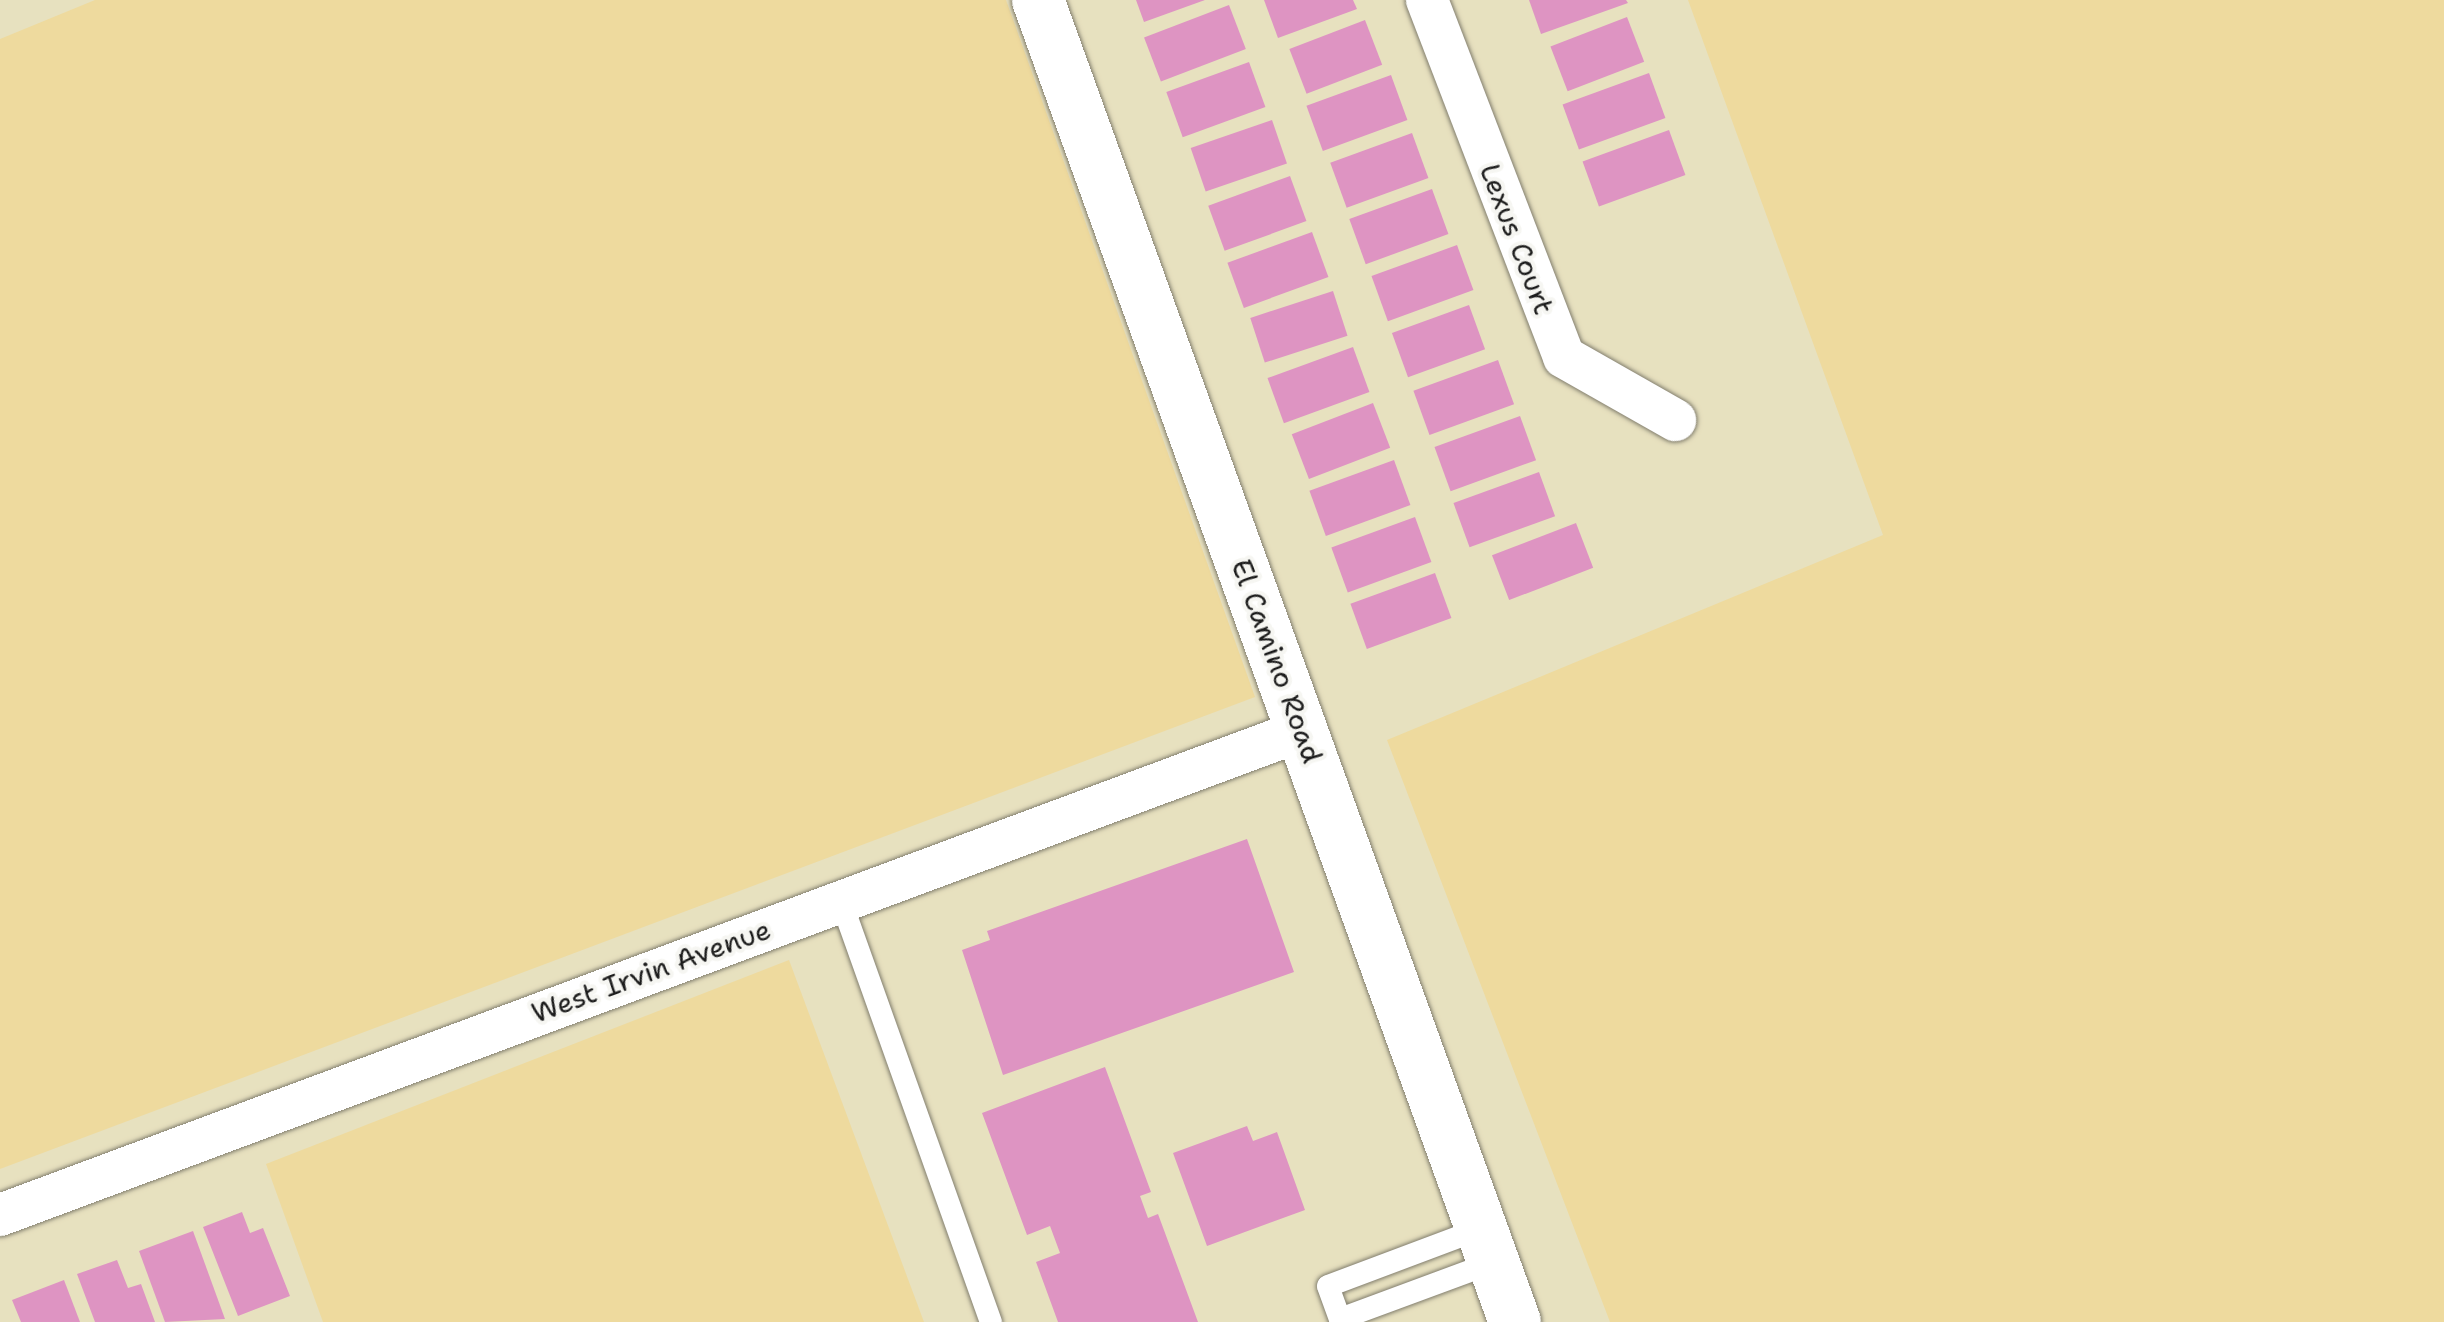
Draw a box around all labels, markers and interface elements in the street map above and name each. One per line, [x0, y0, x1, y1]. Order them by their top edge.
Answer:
street label: Lexus Court [1473, 159, 1561, 319]
street label: El Camino Road [1225, 554, 1329, 768]
street label: West Irvin Avenue [527, 912, 775, 1030]

